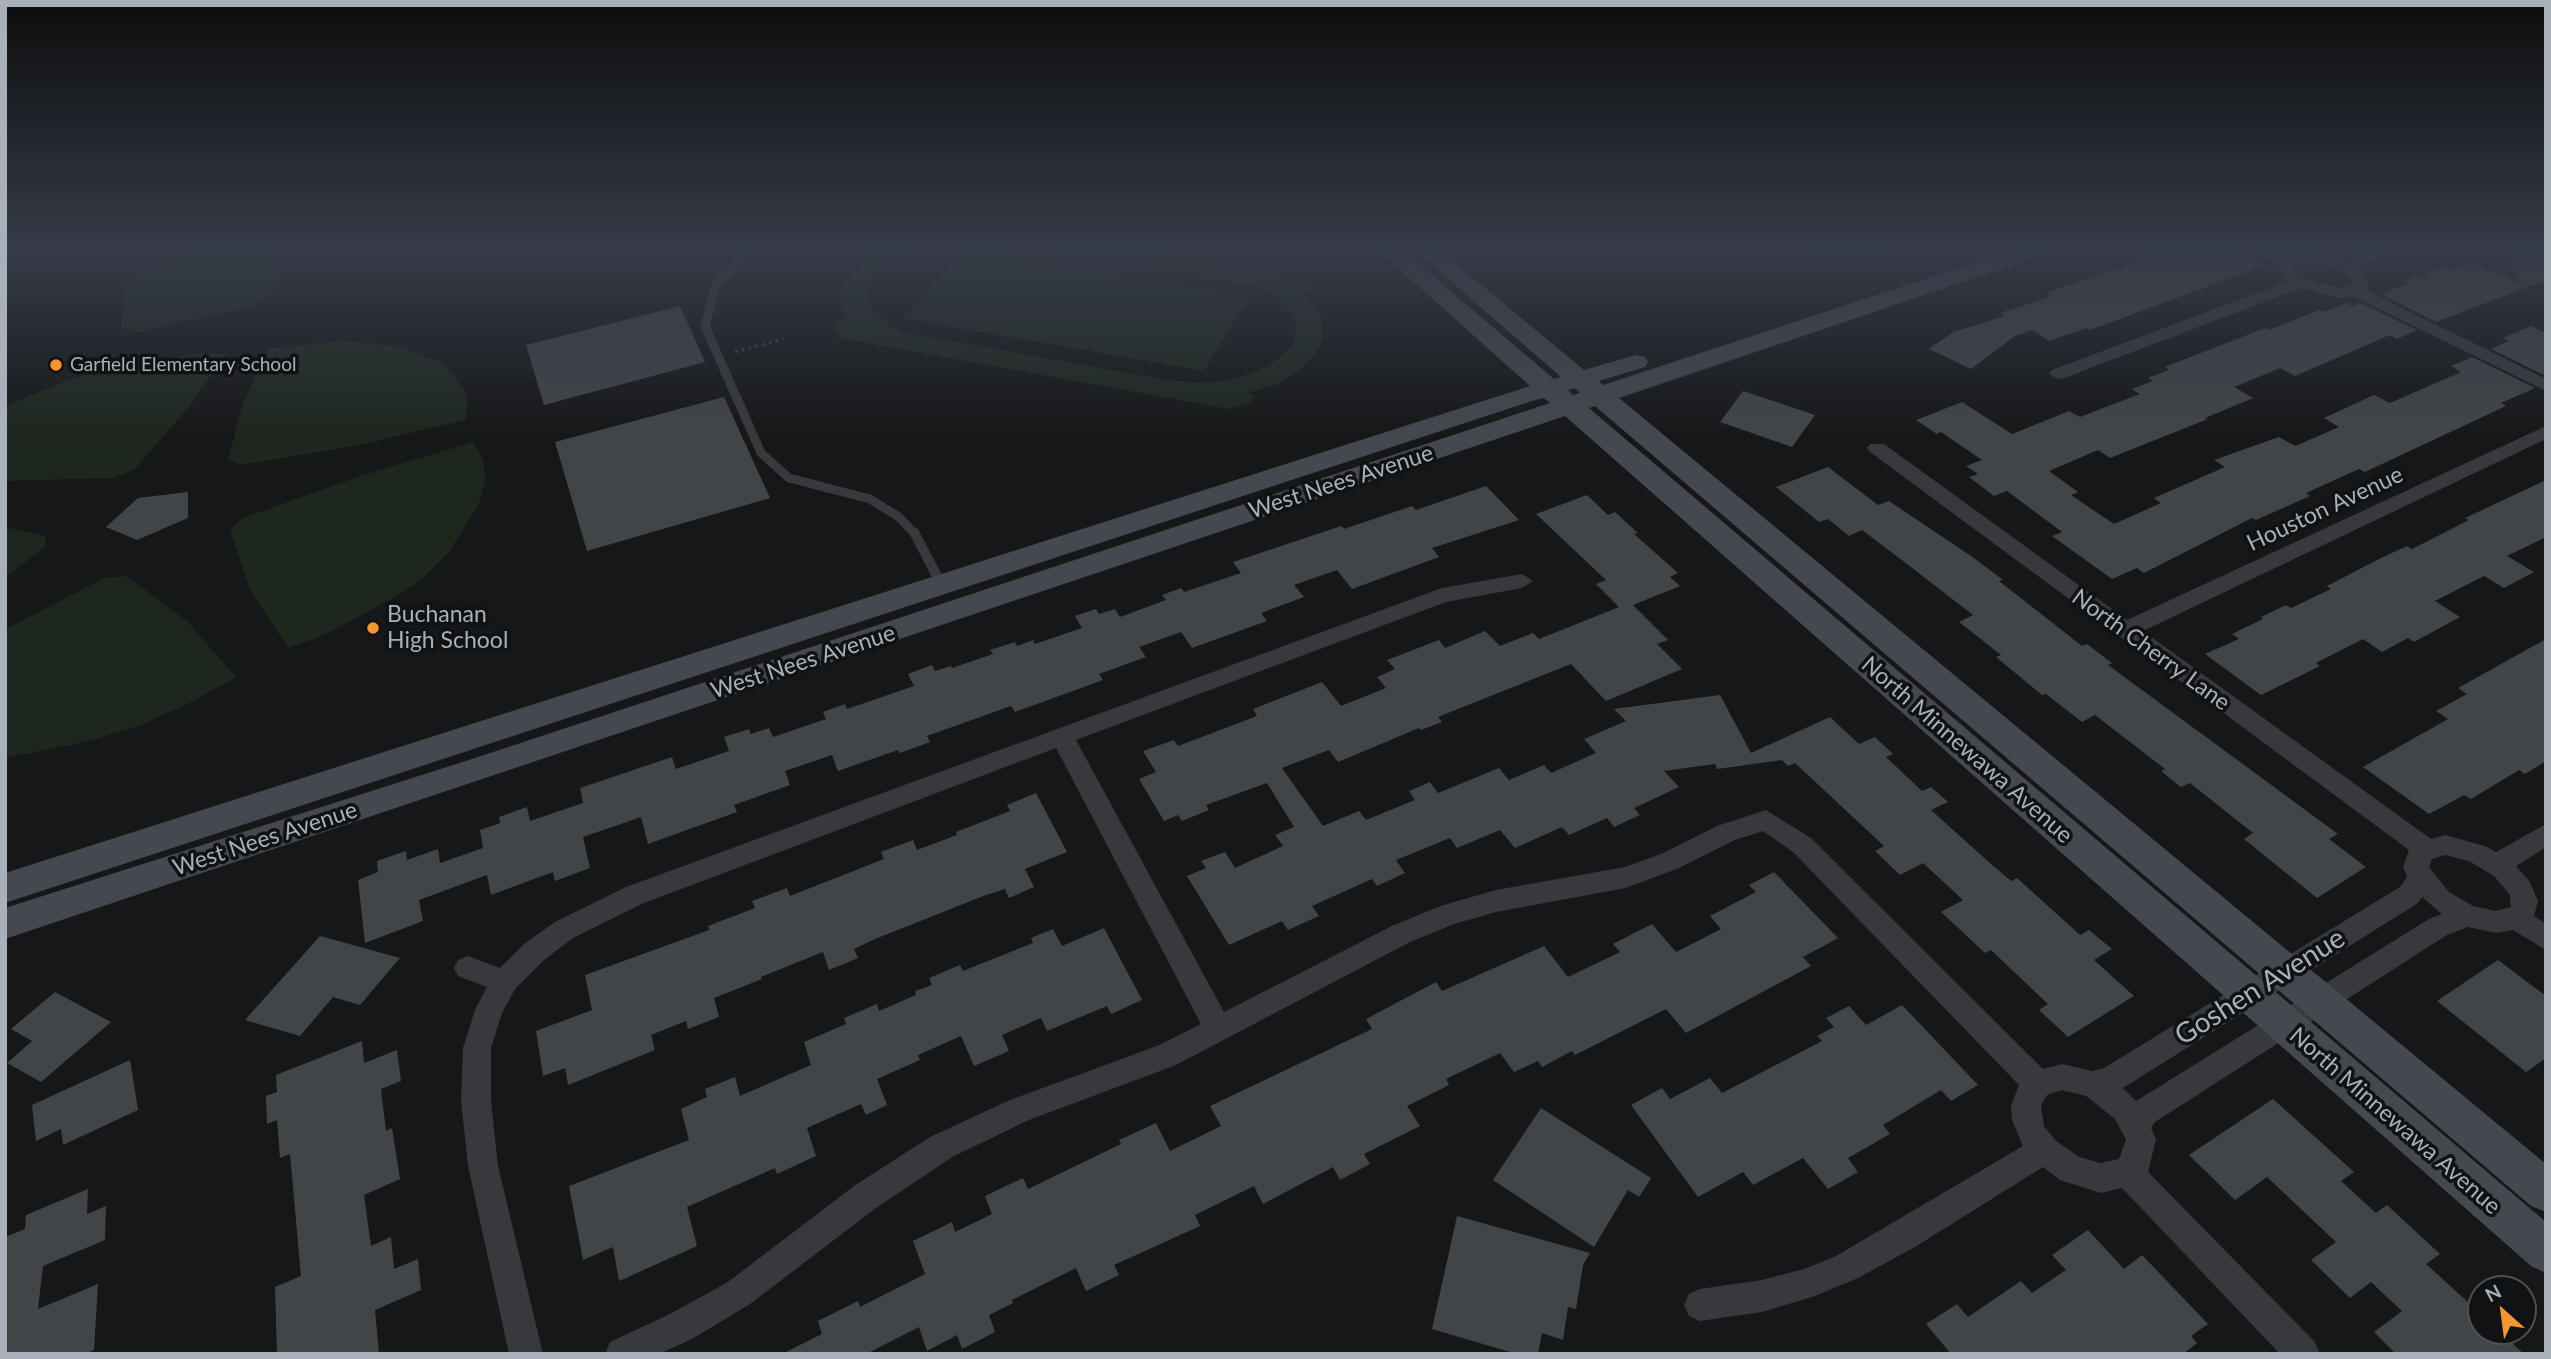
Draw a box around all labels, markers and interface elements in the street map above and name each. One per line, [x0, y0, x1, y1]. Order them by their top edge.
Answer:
place label: Garfield Elementary School [70, 354, 296, 376]
marker: Garfield Elementary School [48, 357, 64, 373]
street label: West Nees Avenue [1245, 439, 1437, 525]
street label: Houston Avenue [2243, 461, 2407, 557]
street label: North Cherry Lane [2067, 583, 2235, 717]
place label: Buchanan High School [387, 601, 508, 655]
street label: West Nees Avenue [707, 619, 899, 705]
marker: Buchanan High School [365, 620, 381, 636]
street label: North Minnewawa Avenue [1856, 651, 2078, 849]
street label: West Nees Avenue [169, 796, 361, 882]
street label: Goshen Avenue [2169, 921, 2351, 1053]
street label: North Minnewawa Avenue [2284, 1022, 2506, 1220]
north arrow [2467, 1275, 2537, 1345]
text: N [2481, 1279, 2505, 1306]

